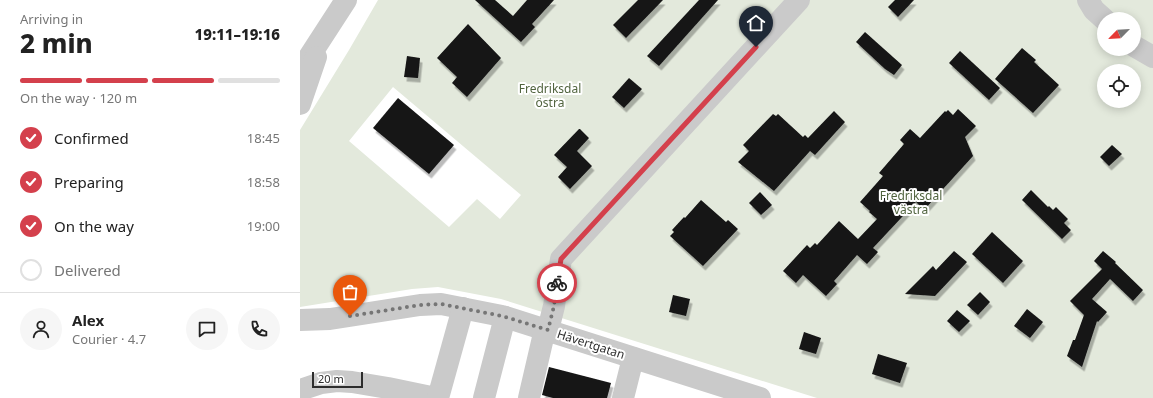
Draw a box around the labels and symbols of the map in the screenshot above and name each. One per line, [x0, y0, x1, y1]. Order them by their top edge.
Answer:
pin [739, 6, 773, 47]
north arrow [1097, 12, 1141, 56]
park label: Fredriksdal östra [519, 80, 581, 111]
park label: Fredriksdal västra [880, 187, 942, 218]
courier [537, 263, 577, 303]
pin [333, 275, 367, 316]
street label: Hävertgatan [555, 325, 627, 363]
scale bar [312, 370, 363, 389]

